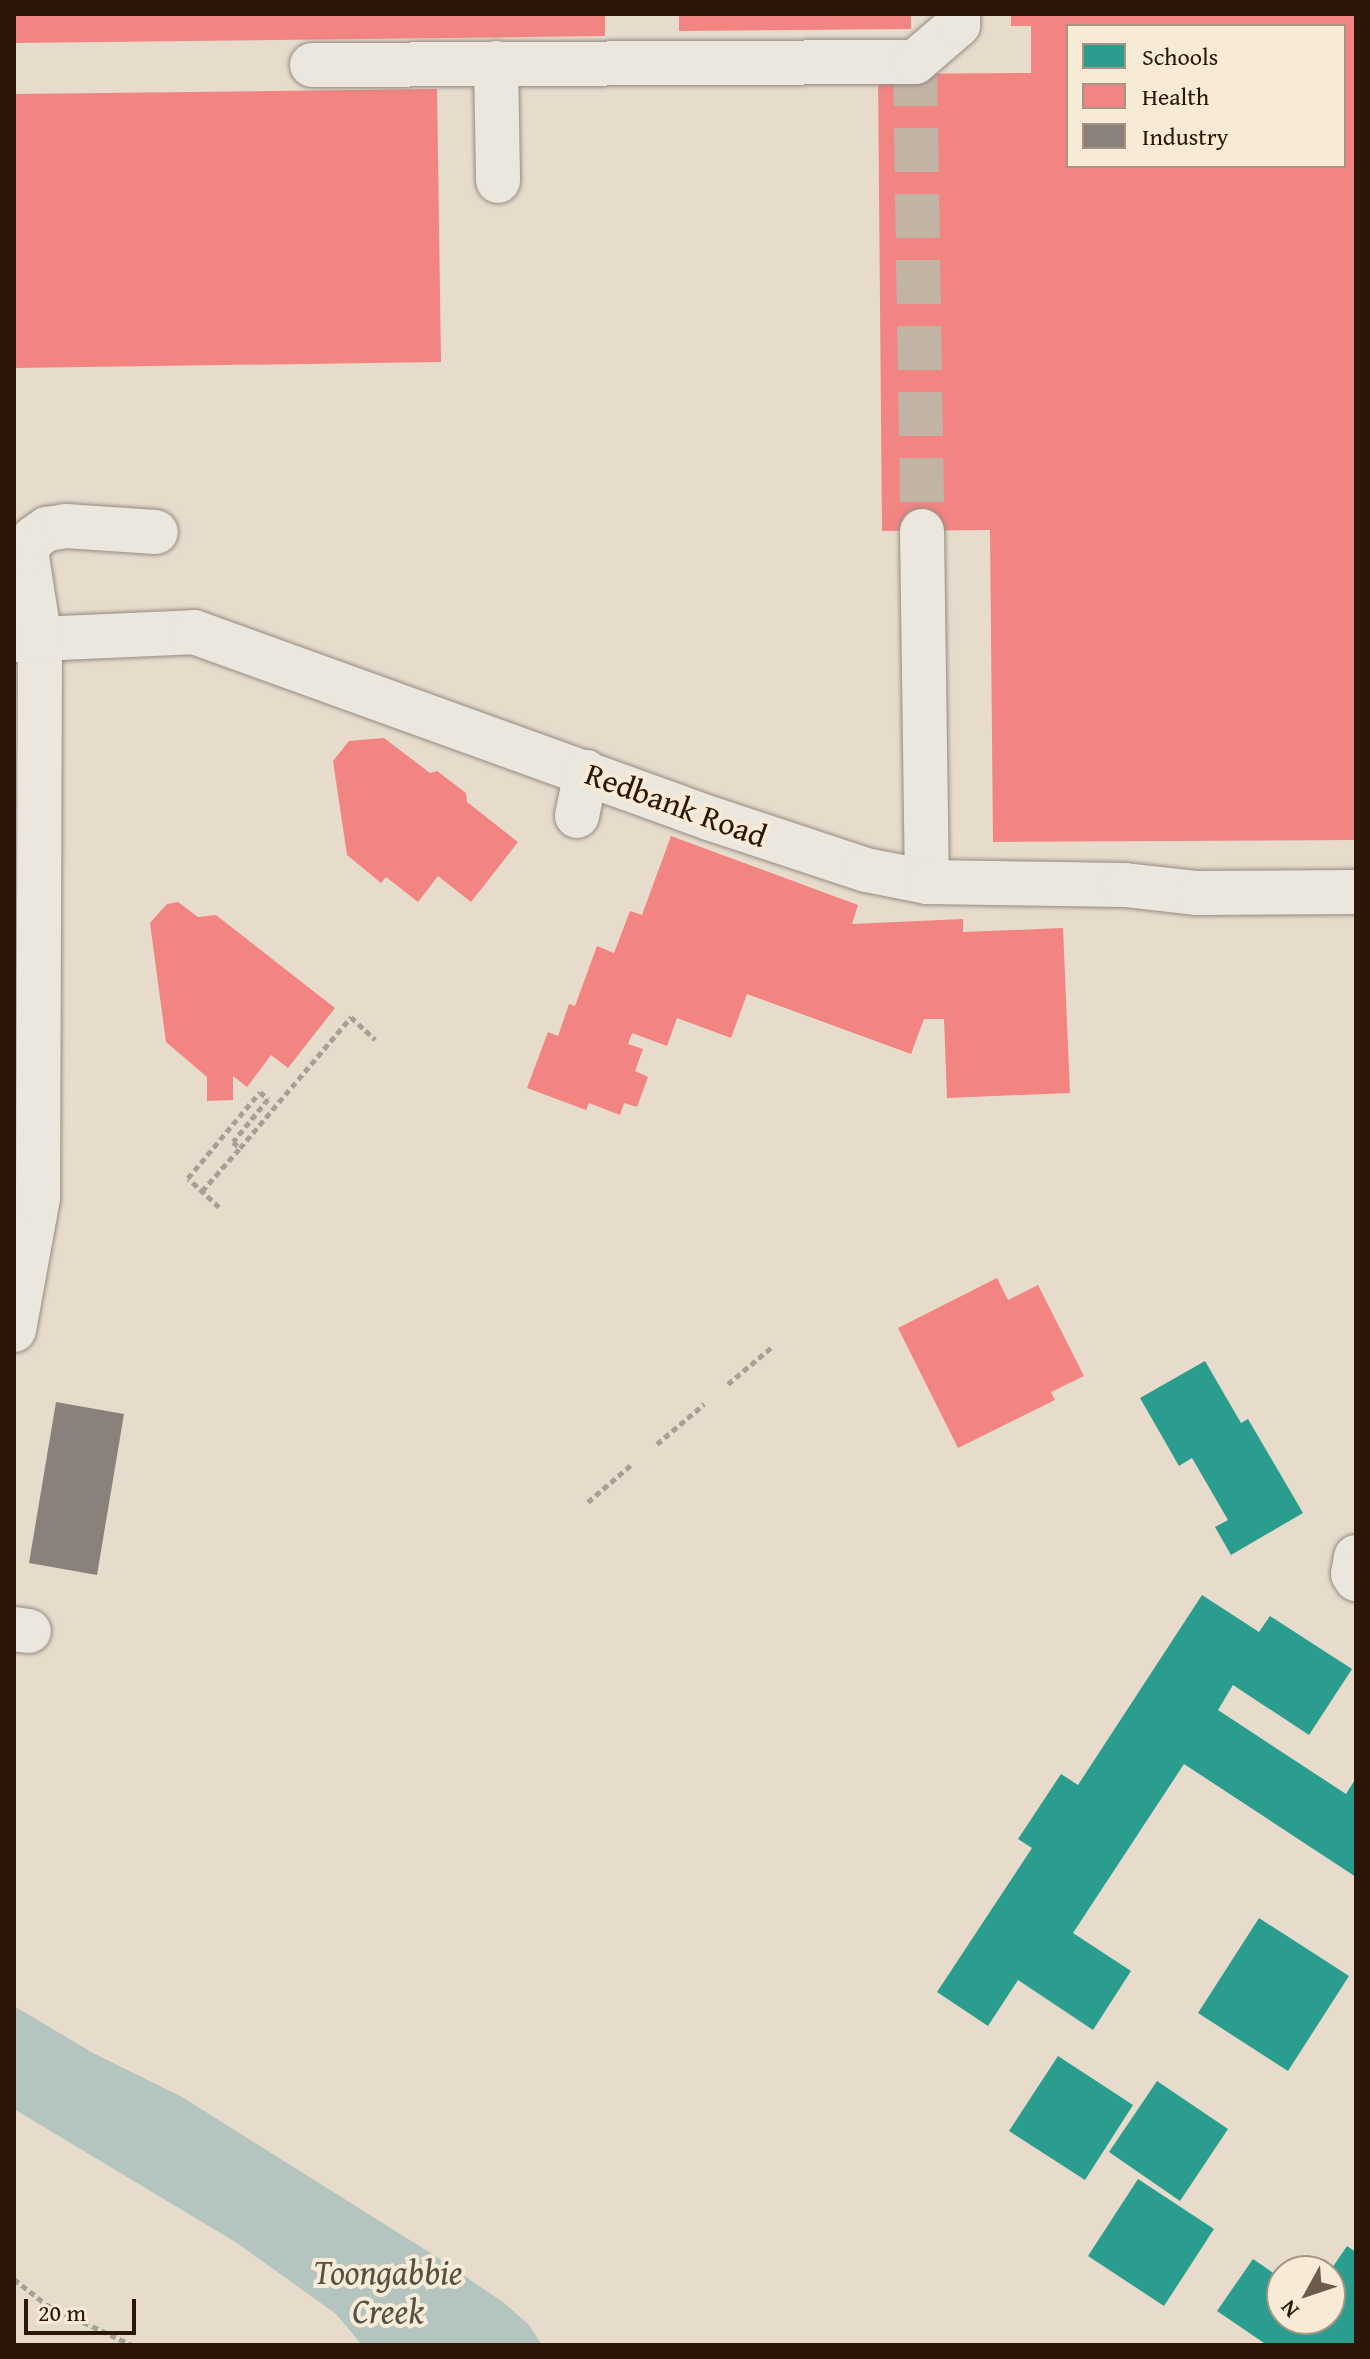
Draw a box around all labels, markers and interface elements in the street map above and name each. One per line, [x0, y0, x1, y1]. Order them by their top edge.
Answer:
legend [1066, 24, 1346, 168]
text: Schools [1142, 39, 1218, 74]
text: Health [1142, 79, 1209, 114]
text: Industry [1142, 119, 1229, 154]
street label: Redbank Road [580, 754, 772, 856]
water label: Toongabbie Creek [313, 2251, 463, 2330]
north arrow [1266, 2255, 1346, 2335]
scale bar [28, 2283, 140, 2333]
text: N [1272, 2293, 1306, 2325]
text: 20 m [38, 2295, 86, 2330]

